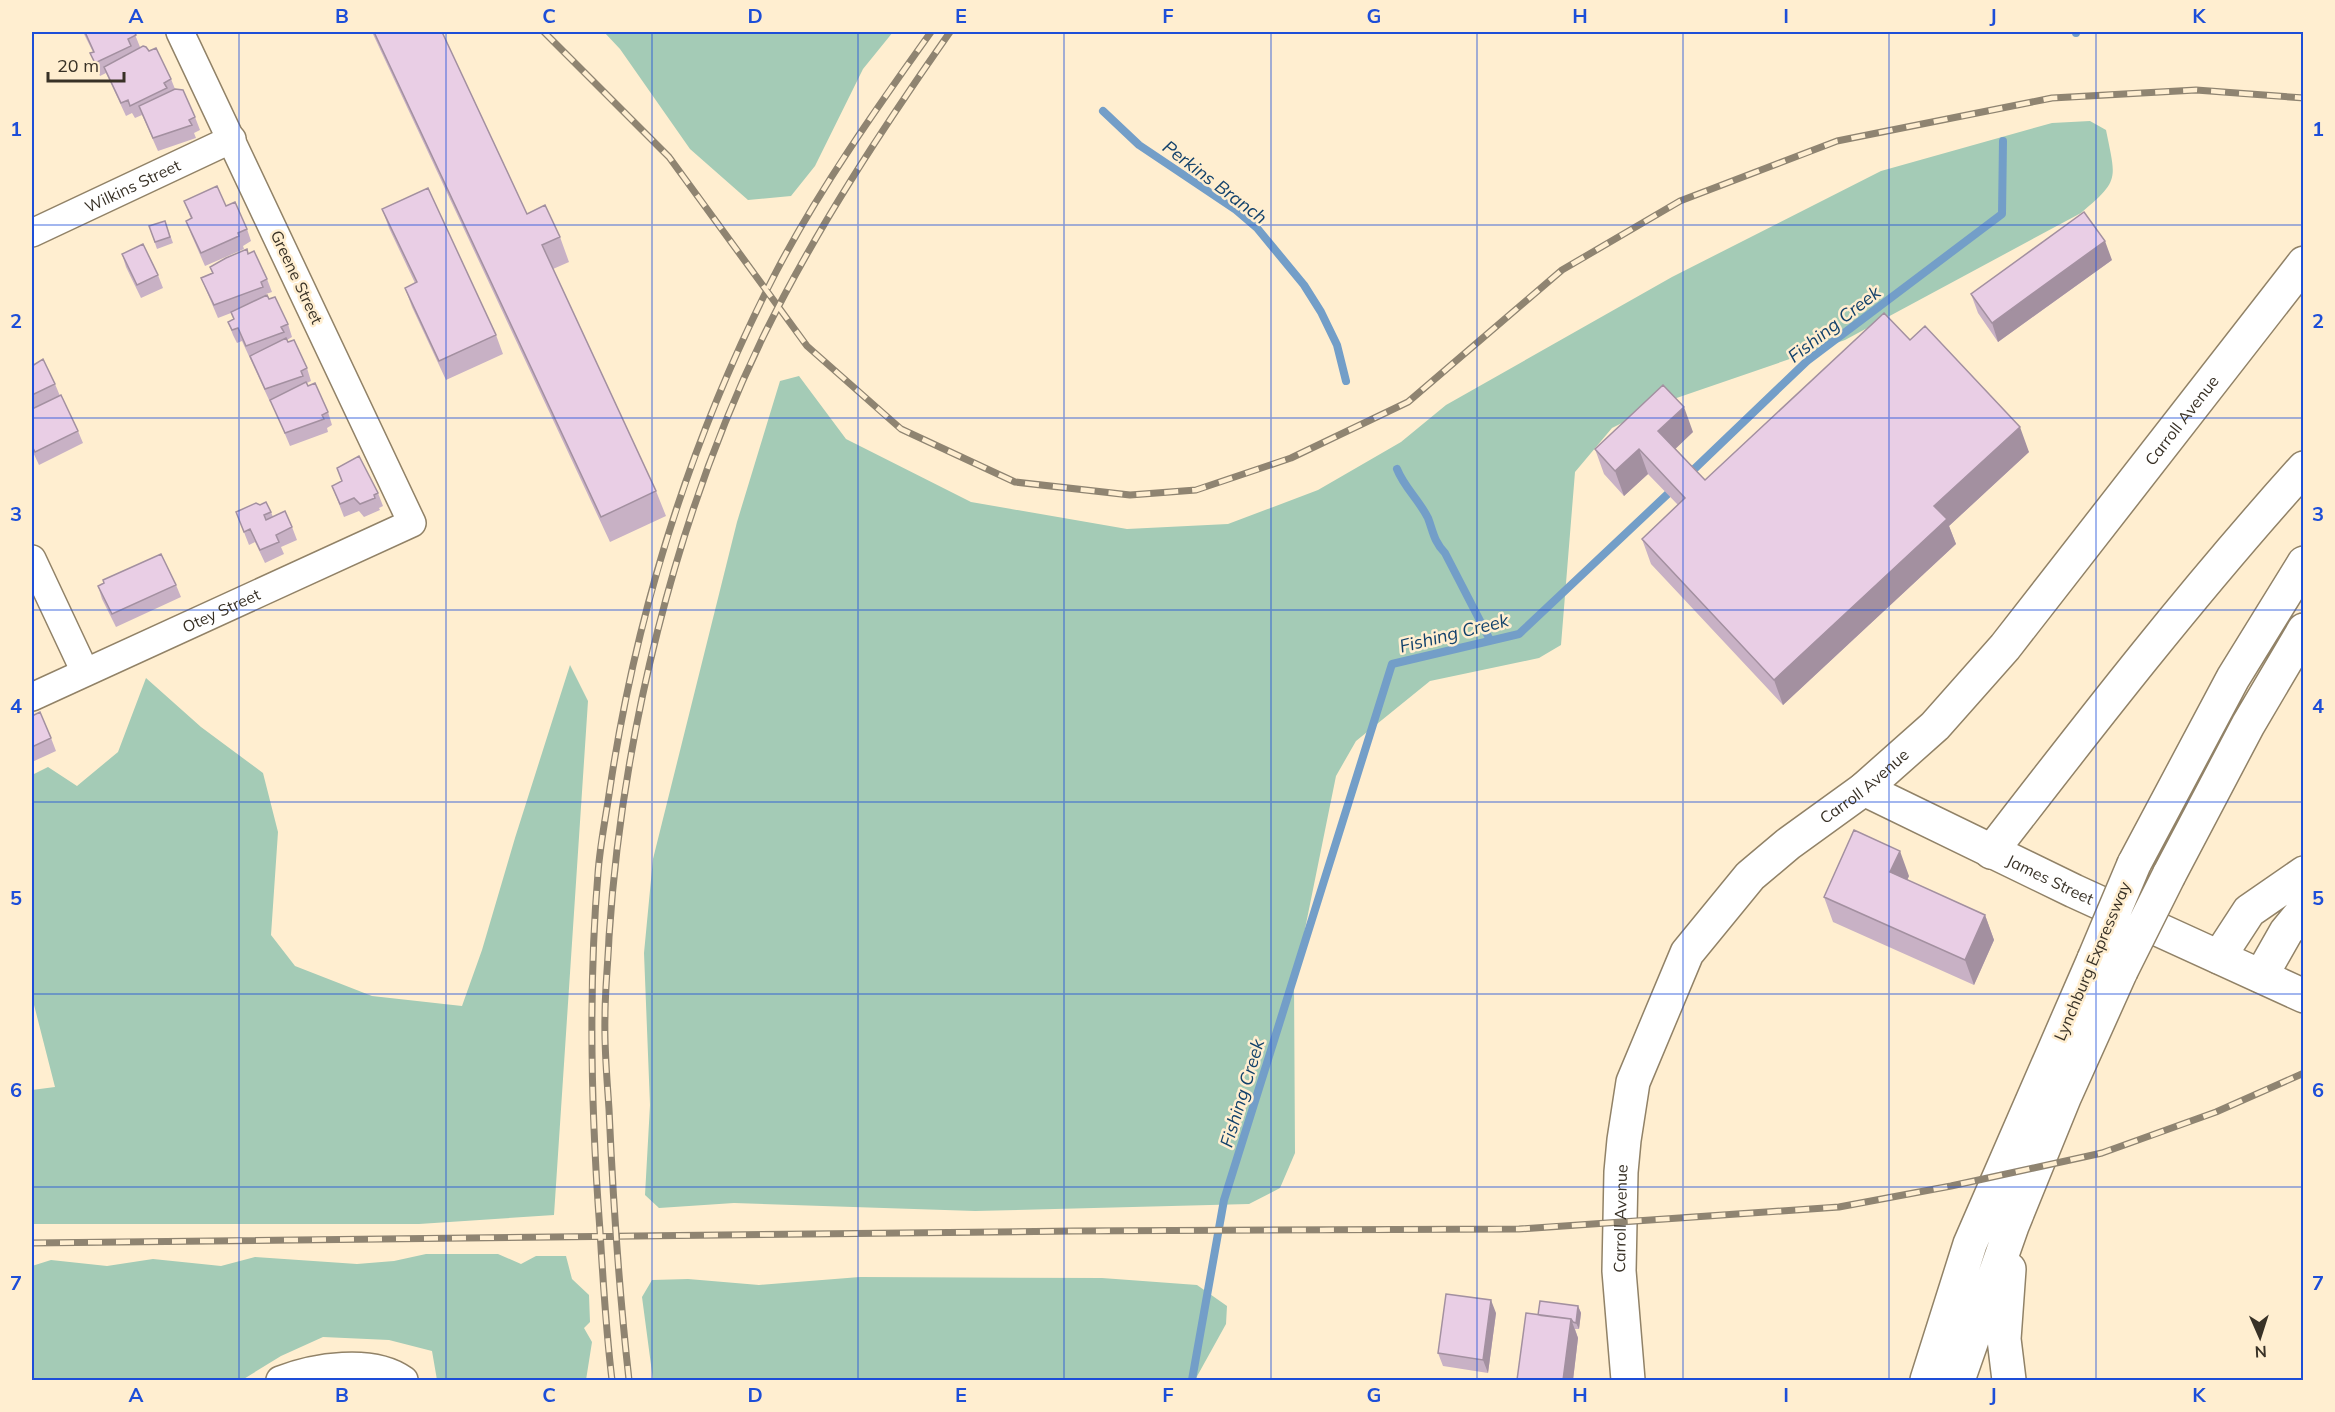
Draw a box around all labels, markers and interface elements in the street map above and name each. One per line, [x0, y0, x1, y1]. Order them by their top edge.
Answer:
text: A [129, 3, 144, 28]
text: B [335, 3, 349, 28]
text: C [542, 3, 556, 28]
text: D [747, 3, 763, 28]
text: E [955, 3, 967, 28]
text: F [1162, 3, 1174, 28]
text: G [1367, 3, 1381, 28]
text: H [1572, 3, 1588, 28]
text: I [1783, 3, 1789, 28]
text: J [1989, 3, 1997, 28]
text: K [2192, 3, 2206, 28]
scale bar [48, 45, 124, 83]
text: 20 m [57, 54, 99, 77]
text: 1 [10, 116, 22, 141]
text: 1 [2312, 116, 2324, 141]
water label: Perkins Branch [1158, 135, 1272, 229]
street label: Wilkins Street [81, 155, 184, 217]
street label: Greene Street [267, 227, 328, 327]
water label: Fishing Creek [1783, 280, 1886, 367]
text: 2 [10, 308, 22, 333]
text: 2 [2312, 308, 2324, 333]
street label: Carroll Avenue [2140, 371, 2223, 469]
text: 3 [10, 501, 22, 526]
text: 3 [2312, 501, 2324, 526]
street label: Otey Street [179, 584, 264, 637]
water label: Fishing Creek [1397, 608, 1512, 658]
text: 4 [10, 693, 22, 718]
text: 4 [2312, 693, 2324, 718]
street label: Carroll Avenue [1816, 744, 1913, 828]
street label: James Street [2004, 850, 2097, 909]
street label: Lynchburg Expressway [2049, 878, 2135, 1044]
text: 5 [10, 885, 22, 910]
text: 5 [2312, 885, 2324, 910]
water label: Fishing Creek [1215, 1035, 1270, 1150]
text: 6 [10, 1077, 22, 1102]
text: 6 [2312, 1077, 2324, 1102]
street label: Carroll Avenue [1609, 1163, 1632, 1273]
text: 7 [10, 1270, 22, 1295]
text: 7 [2312, 1270, 2324, 1295]
north arrow [2230, 1307, 2290, 1367]
text: N [2254, 1342, 2267, 1362]
text: A [129, 1382, 144, 1407]
text: B [335, 1382, 349, 1407]
text: C [542, 1382, 556, 1407]
text: D [747, 1382, 763, 1407]
text: E [955, 1382, 967, 1407]
text: F [1162, 1382, 1174, 1407]
text: G [1367, 1382, 1381, 1407]
text: H [1572, 1382, 1588, 1407]
text: I [1783, 1382, 1789, 1407]
text: J [1989, 1382, 1997, 1407]
text: K [2192, 1382, 2206, 1407]

